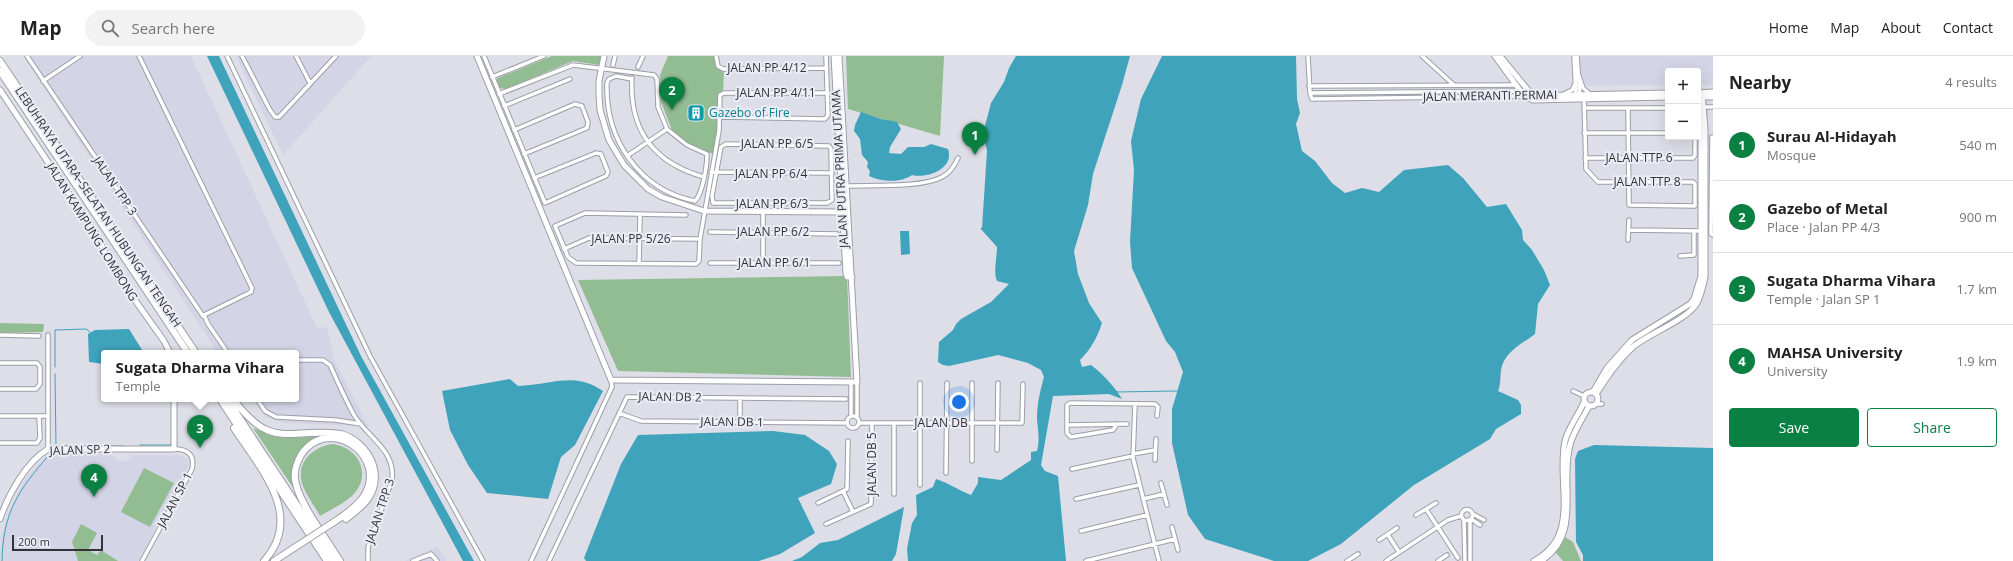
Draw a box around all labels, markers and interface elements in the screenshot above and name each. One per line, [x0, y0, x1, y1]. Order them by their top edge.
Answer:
search box [85, 10, 365, 46]
text: Map [20, 15, 61, 41]
icon: search [99, 17, 121, 39]
text: Search here [131, 18, 215, 38]
text: Home [1769, 18, 1808, 37]
text: Map [1830, 18, 1859, 37]
text: About [1881, 18, 1921, 37]
text: Contact [1943, 18, 1993, 37]
street label: JALAN PP 4/12 [726, 59, 807, 76]
map controls [1665, 68, 1701, 140]
button: + [1665, 68, 1701, 104]
text: Nearby [1729, 71, 1791, 94]
text: 4 results [1945, 73, 1997, 91]
pin: 2 [659, 77, 685, 110]
street label: LEBUHRAYA UTARA–SELATAN HUBUNGAN TENGAH [11, 83, 186, 331]
street label: JALAN PP 4/11 [735, 84, 816, 101]
street label: JALAN MERANTI PERMAI [1422, 86, 1557, 105]
street label: JALAN PUTRA PRIMA UTAMA [827, 89, 852, 250]
building icon: Gazebo of Fire [686, 103, 706, 123]
place label: Gazebo of Fire [709, 104, 790, 121]
button: − [1665, 104, 1701, 140]
pin: 1 [962, 122, 988, 155]
text: Surau Al-Hidayah [1767, 126, 1897, 146]
street label: JALAN PP 6/5 [740, 135, 813, 152]
text: 1 [1738, 136, 1746, 154]
text: 540 m [1959, 136, 1997, 154]
text: Mosque [1767, 146, 1816, 164]
street label: JALAN TTP 6 [1604, 149, 1673, 166]
street label: JALAN TPP 3 [89, 152, 142, 219]
street label: JALAN KAMPUNG LOMBONG [42, 158, 142, 304]
street label: JALAN PP 6/4 [734, 165, 807, 182]
street label: JALAN TTP 8 [1612, 173, 1681, 190]
street label: JALAN PP 6/3 [735, 195, 808, 212]
text: Gazebo of Metal [1767, 198, 1888, 218]
text: 2 [1738, 208, 1746, 226]
text: 900 m [1959, 208, 1997, 226]
text: Place · Jalan PP 4/3 [1767, 218, 1880, 236]
street label: JALAN PP 6/2 [736, 223, 809, 240]
street label: JALAN PP 5/26 [590, 230, 671, 247]
street label: JALAN PP 6/1 [737, 254, 810, 271]
text: Sugata Dharma Vihara [1767, 270, 1936, 290]
text: 3 [1738, 280, 1746, 298]
text: 1.7 km [1956, 280, 1997, 298]
text: Temple · Jalan SP 1 [1767, 290, 1881, 308]
text: MAHSA University [1767, 342, 1903, 362]
popup [101, 350, 299, 402]
text: 4 [1738, 352, 1746, 370]
text: 1.9 km [1956, 352, 1997, 370]
text: Sugata Dharma Vihara [116, 357, 284, 377]
text: University [1767, 362, 1827, 380]
text: Temple [116, 377, 161, 395]
street label: JALAN DB 2 [637, 387, 702, 406]
your location [949, 392, 969, 412]
button: Save [1729, 408, 1859, 447]
button: Share [1867, 408, 1997, 447]
street label: JALAN DB 1 [699, 412, 764, 431]
street label: JALAN DB [913, 414, 968, 431]
pin: 3 [187, 415, 213, 448]
street label: JALAN DB 5 [863, 432, 880, 497]
street label: JALAN SP 2 [48, 440, 111, 459]
pin: 4 [81, 464, 107, 497]
street label: JALAN SP 1 [152, 469, 196, 531]
street label: JALAN TPP 3 [361, 476, 398, 547]
scale bar [12, 533, 103, 552]
text: 200 m [18, 534, 50, 549]

